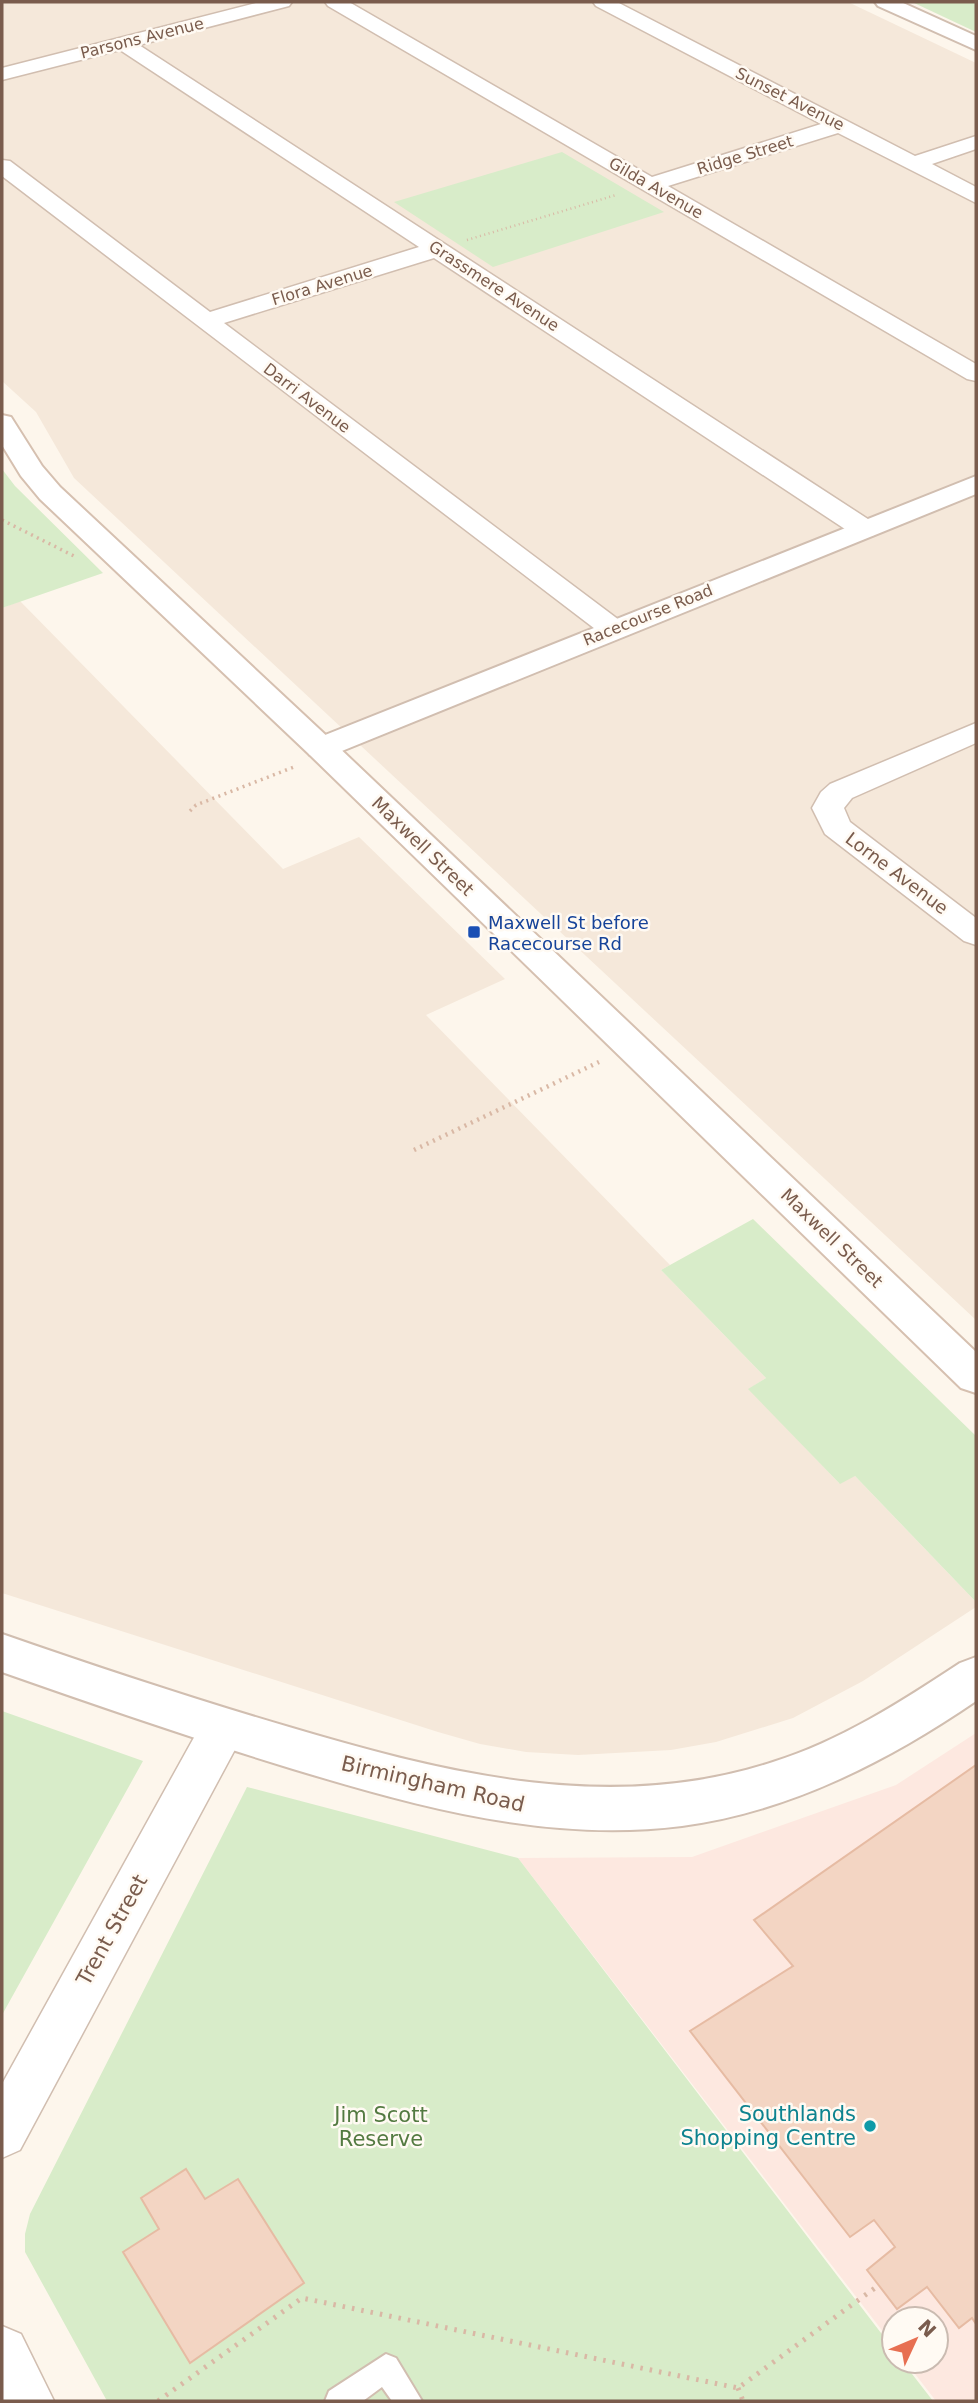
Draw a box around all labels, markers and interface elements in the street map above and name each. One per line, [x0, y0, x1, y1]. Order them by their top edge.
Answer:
street label: Parsons Avenue [78, 13, 206, 63]
street label: Sunset Avenue [732, 63, 848, 135]
street label: Ridge Street [695, 131, 795, 179]
street label: Gilda Avenue [605, 153, 707, 223]
street label: Grassmere Avenue [425, 237, 563, 335]
street label: Flora Avenue [269, 261, 375, 309]
street label: Darri Avenue [260, 359, 354, 437]
street label: Racecourse Road [580, 580, 716, 650]
street label: Maxwell Street [368, 792, 478, 900]
street label: Lorne Avenue [842, 828, 952, 918]
place label: Maxwell St before Racecourse Rd [488, 912, 649, 954]
marker: Maxwell St before Racecourse Rd [466, 924, 482, 940]
street label: Maxwell Street [777, 1184, 887, 1292]
street label: Birmingham Road [339, 1751, 527, 1817]
street label: Trent Street [71, 1870, 152, 1990]
place label: Southlands Shopping Centre [680, 2102, 856, 2150]
park label: Jim Scott Reserve [332, 2103, 428, 2151]
marker: Southlands Shopping Centre [862, 2118, 878, 2134]
north arrow [880, 2305, 950, 2375]
text: N [914, 2315, 941, 2342]

